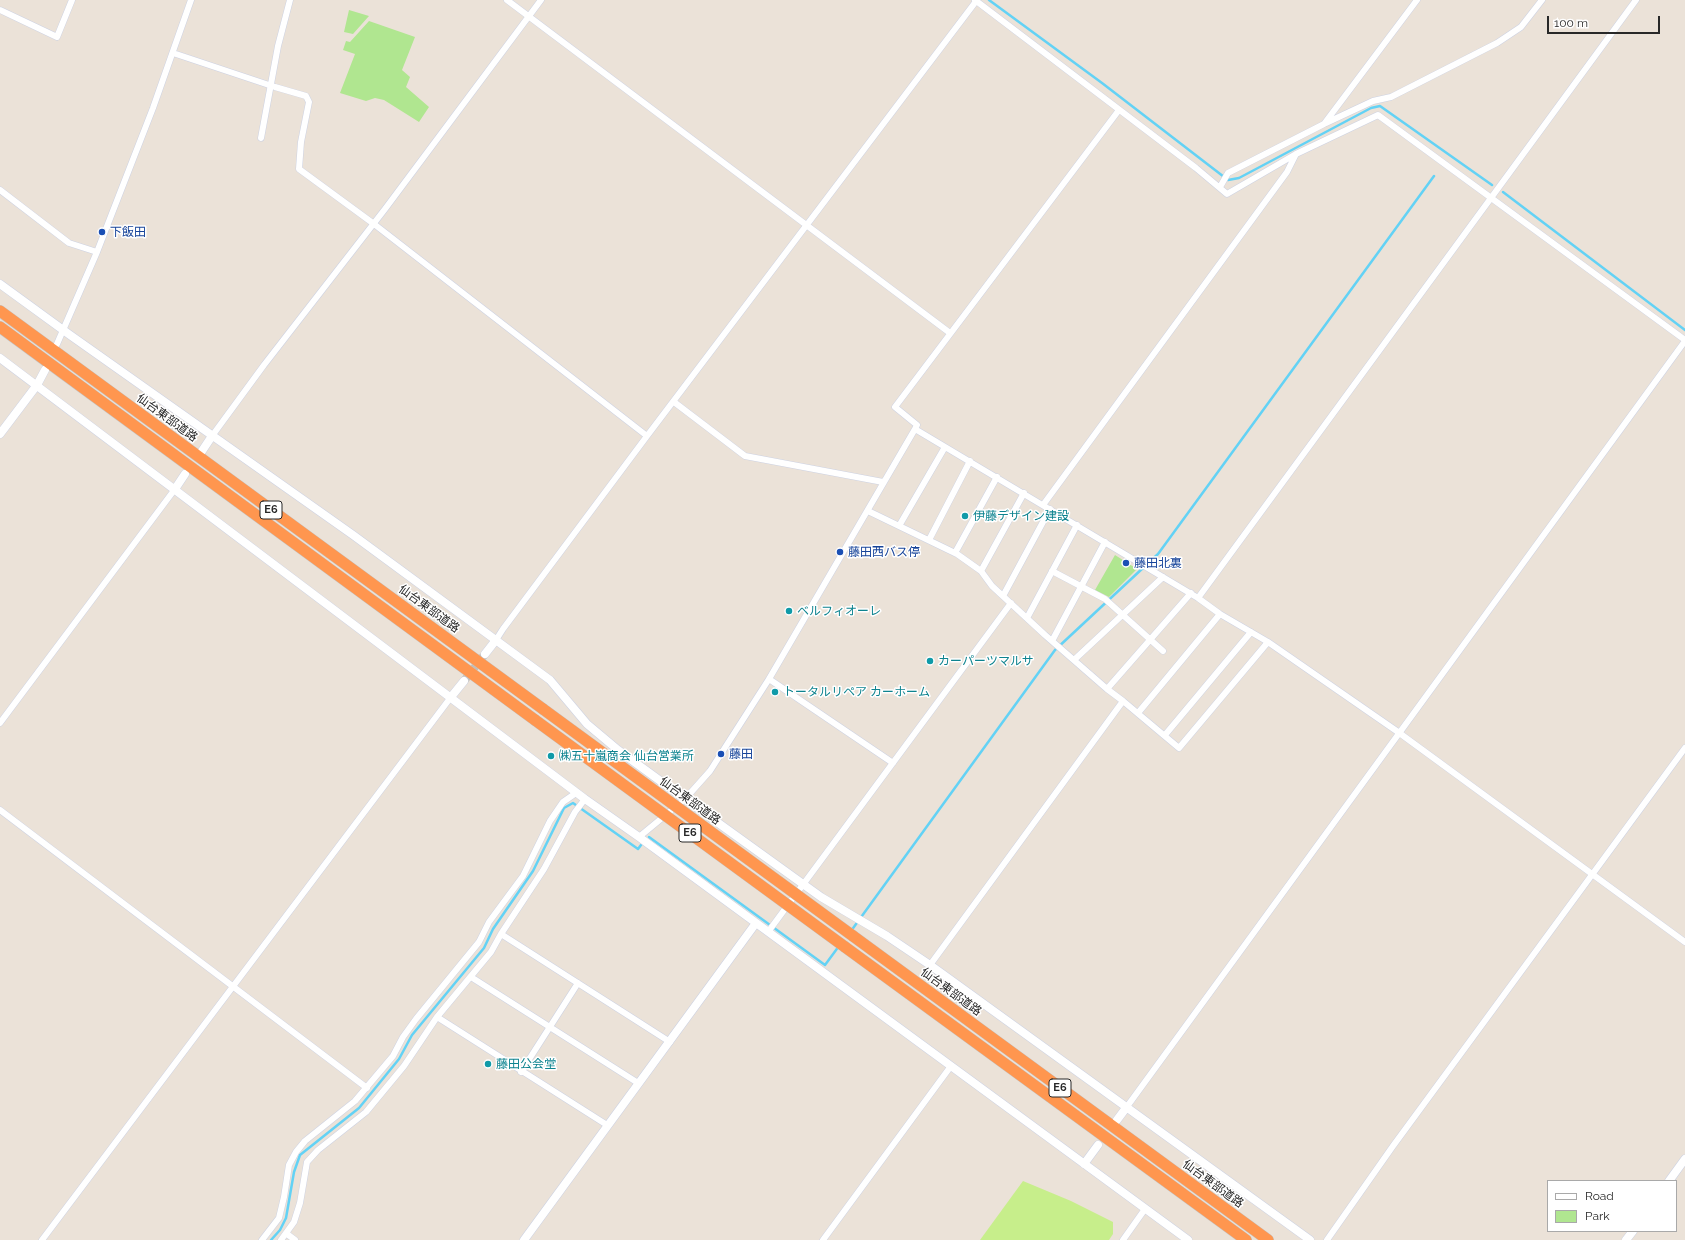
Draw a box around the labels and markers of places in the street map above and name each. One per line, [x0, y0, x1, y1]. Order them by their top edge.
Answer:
place label: 下飯田 [110, 225, 146, 239]
marker: 下飯田 [97, 227, 107, 237]
place label: 伊藤デザイン建設 [973, 509, 1069, 523]
marker: 伊藤デザイン建設 [960, 511, 970, 521]
place label: 藤田西バス停 [848, 545, 920, 559]
marker: 藤田西バス停 [835, 547, 845, 557]
place label: 藤田北裏 [1134, 556, 1182, 570]
marker: 藤田北裏 [1121, 558, 1131, 568]
place label: ベルフィオーレ [797, 604, 881, 618]
marker: ベルフィオーレ [784, 606, 794, 616]
place label: カーパーツマルサ [938, 654, 1034, 668]
marker: カーパーツマルサ [925, 656, 935, 666]
place label: トータルリペア カーホーム [783, 685, 930, 699]
marker: トータルリペア カーホーム [770, 687, 780, 697]
place label: 藤田 [729, 747, 753, 761]
place label: ㈱五十嵐商会 仙台営業所 [559, 749, 694, 763]
marker: 藤田 [716, 749, 726, 759]
marker: ㈱五十嵐商会 仙台営業所 [546, 751, 556, 761]
place label: 藤田公会堂 [496, 1057, 556, 1071]
marker: 藤田公会堂 [483, 1059, 493, 1069]

